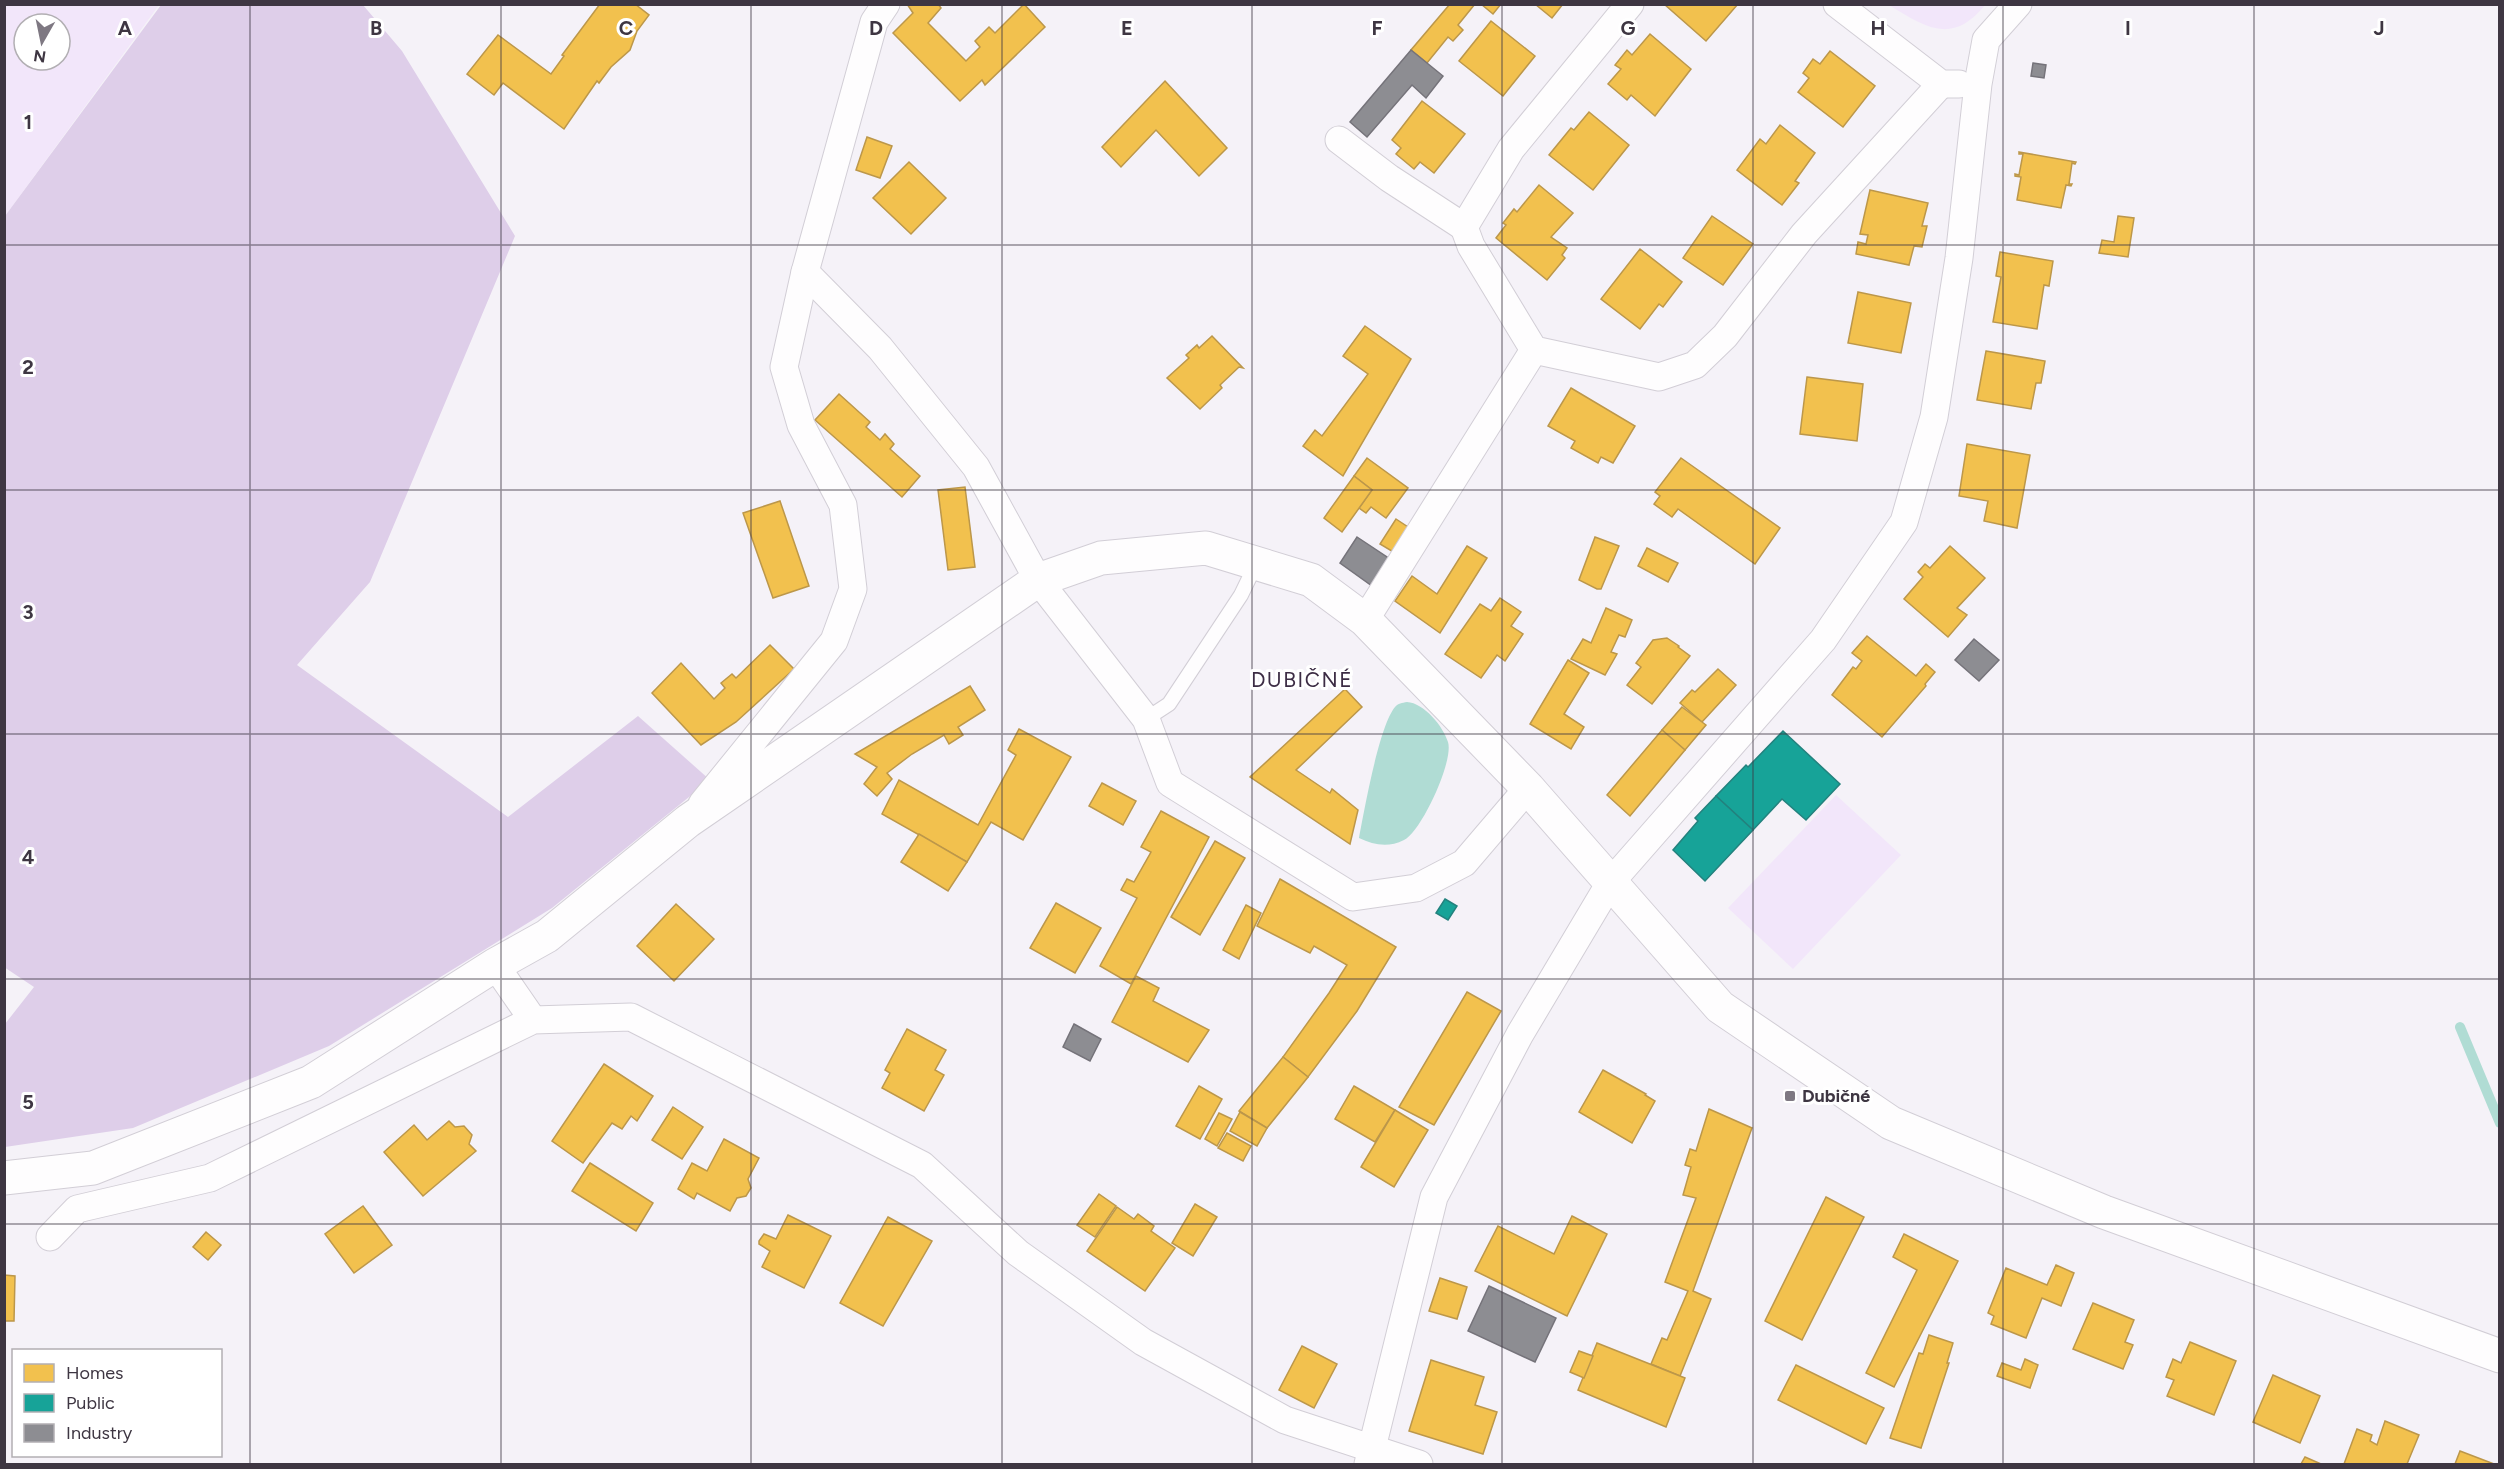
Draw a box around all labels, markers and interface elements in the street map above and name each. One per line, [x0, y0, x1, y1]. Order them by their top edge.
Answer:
north arrow [12, 12, 72, 72]
text: A [118, 16, 133, 40]
text: B [370, 16, 382, 40]
text: C [619, 16, 633, 40]
text: D [869, 16, 883, 40]
text: E [1121, 16, 1133, 40]
text: F [1371, 16, 1383, 40]
text: G [1621, 16, 1636, 40]
text: H [1871, 16, 1886, 40]
text: I [2125, 16, 2131, 40]
text: J [2373, 16, 2385, 40]
text: N [32, 46, 47, 67]
text: 1 [24, 110, 32, 134]
text: 2 [22, 355, 34, 379]
text: 3 [22, 600, 34, 624]
district label: DUBIČNÉ [1251, 667, 1353, 692]
text: 4 [22, 845, 35, 869]
place label: Dubičné [1802, 1085, 1870, 1107]
marker: Dubičné [1783, 1089, 1797, 1103]
text: 5 [22, 1090, 34, 1114]
legend [12, 1349, 222, 1457]
text: Homes [66, 1362, 124, 1384]
text: Public [66, 1392, 115, 1414]
text: Industry [66, 1422, 133, 1444]

